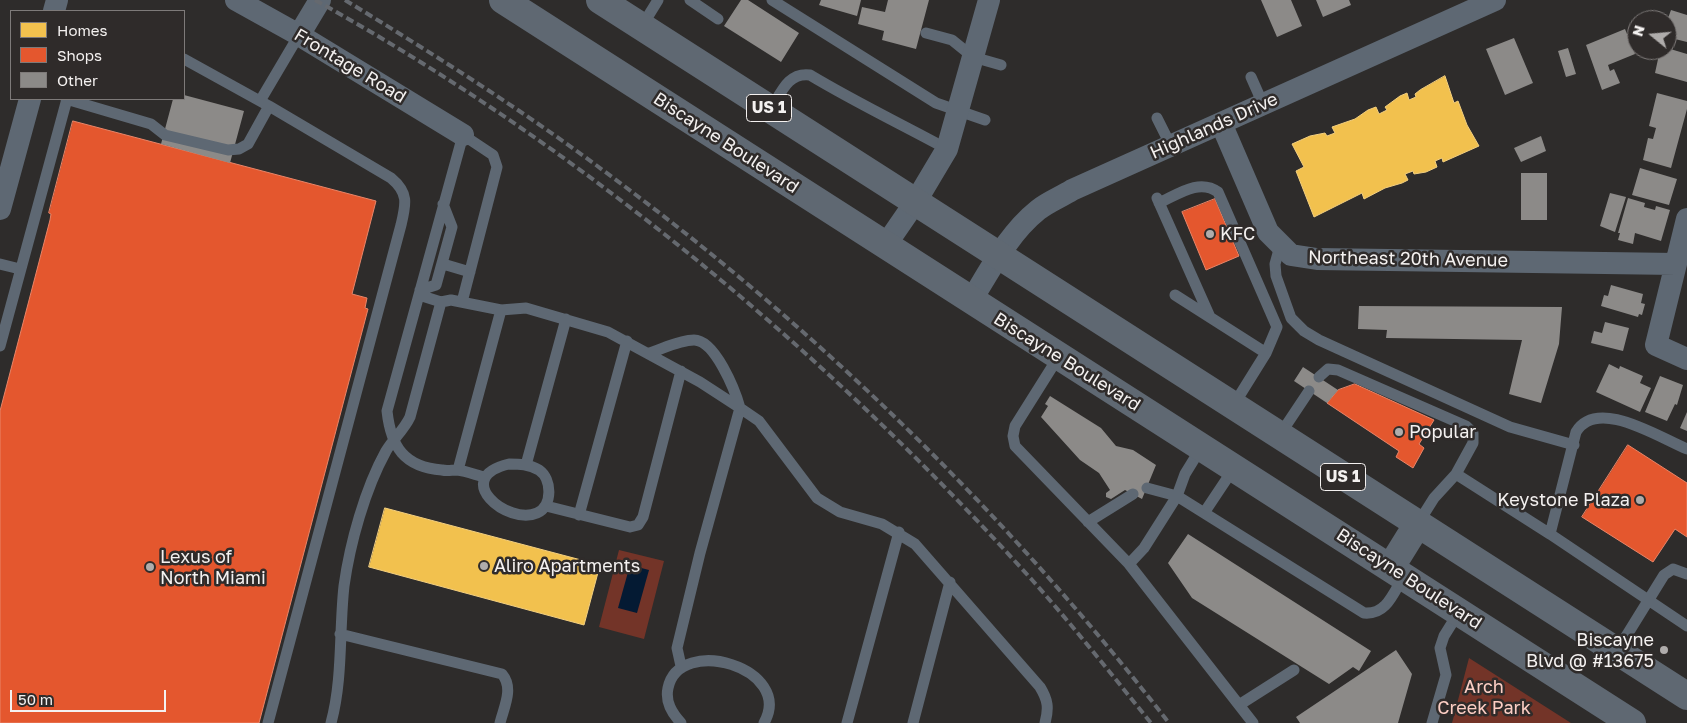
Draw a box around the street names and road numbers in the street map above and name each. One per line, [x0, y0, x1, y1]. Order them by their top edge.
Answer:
street label: Frontage Road [290, 24, 410, 108]
street label: Biscayne Boulevard [649, 88, 803, 198]
street label: Highlands Drive [1147, 88, 1281, 164]
road number: US 1 [746, 95, 792, 122]
street label: Northeast 20th Avenue [1308, 246, 1508, 272]
street label: Biscayne Boulevard [990, 308, 1144, 416]
road number: US 1 [1320, 464, 1366, 491]
street label: Biscayne Boulevard [1332, 524, 1486, 634]

